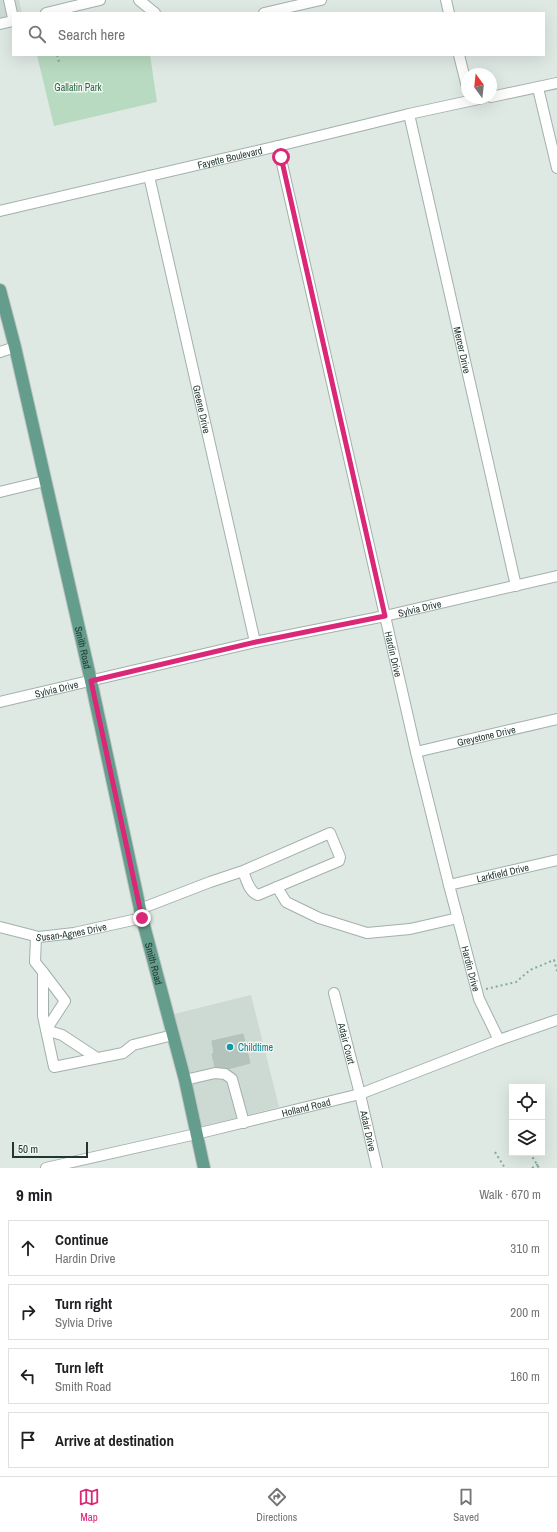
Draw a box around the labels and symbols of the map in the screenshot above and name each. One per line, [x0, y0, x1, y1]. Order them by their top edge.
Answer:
north arrow [461, 68, 497, 104]
park label: Gallatin Park [54, 81, 103, 94]
street label: Fayette Boulevard [196, 144, 264, 172]
route start [272, 148, 290, 166]
street label: Mercer Drive [450, 326, 474, 375]
street label: Greene Drive [190, 384, 213, 435]
street label: Sylvia Drive [397, 597, 443, 620]
street label: Smith Road [72, 625, 94, 670]
street label: Hardin Drive [382, 630, 405, 679]
street label: Sylvia Drive [34, 678, 80, 701]
street label: Greystone Drive [456, 723, 517, 749]
street label: Larkfield Drive [475, 861, 531, 885]
route end [133, 909, 151, 927]
street label: Susan-Agnes Drive [34, 920, 108, 945]
street label: Smith Road [142, 941, 165, 986]
street label: Hardin Drive [458, 945, 483, 993]
street label: Adair Court [335, 1021, 358, 1066]
place label: Childtime [238, 1041, 274, 1054]
marker: Childtime [225, 1042, 235, 1052]
street label: Holland Road [280, 1095, 332, 1120]
street label: Adair Drive [357, 1108, 379, 1153]
scale bar [12, 1140, 88, 1159]

